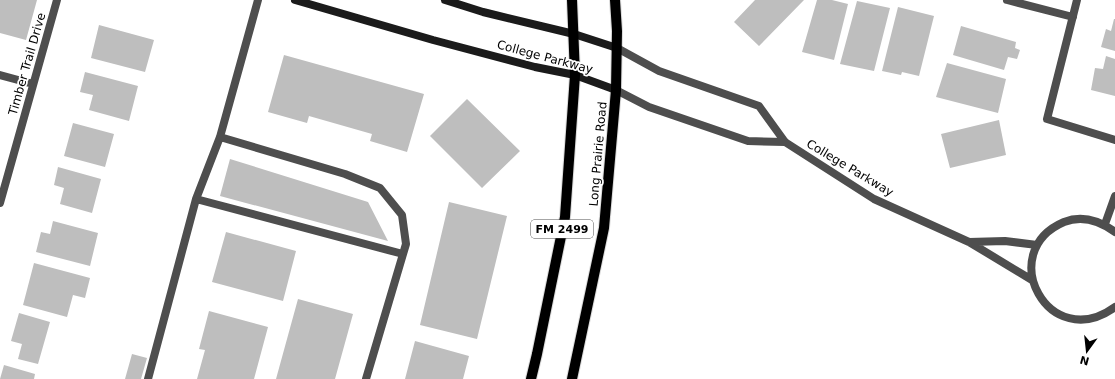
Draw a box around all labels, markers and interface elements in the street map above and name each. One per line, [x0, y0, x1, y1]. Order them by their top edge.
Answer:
street label: Timber Trail Drive [5, 11, 48, 118]
street label: College Parkway [495, 37, 595, 77]
street label: Long Prairie Road [586, 101, 610, 207]
street label: College Parkway [804, 137, 896, 199]
road number: FM 2499 [531, 220, 593, 238]
north arrow [1067, 331, 1107, 371]
text: N [1078, 353, 1091, 368]

